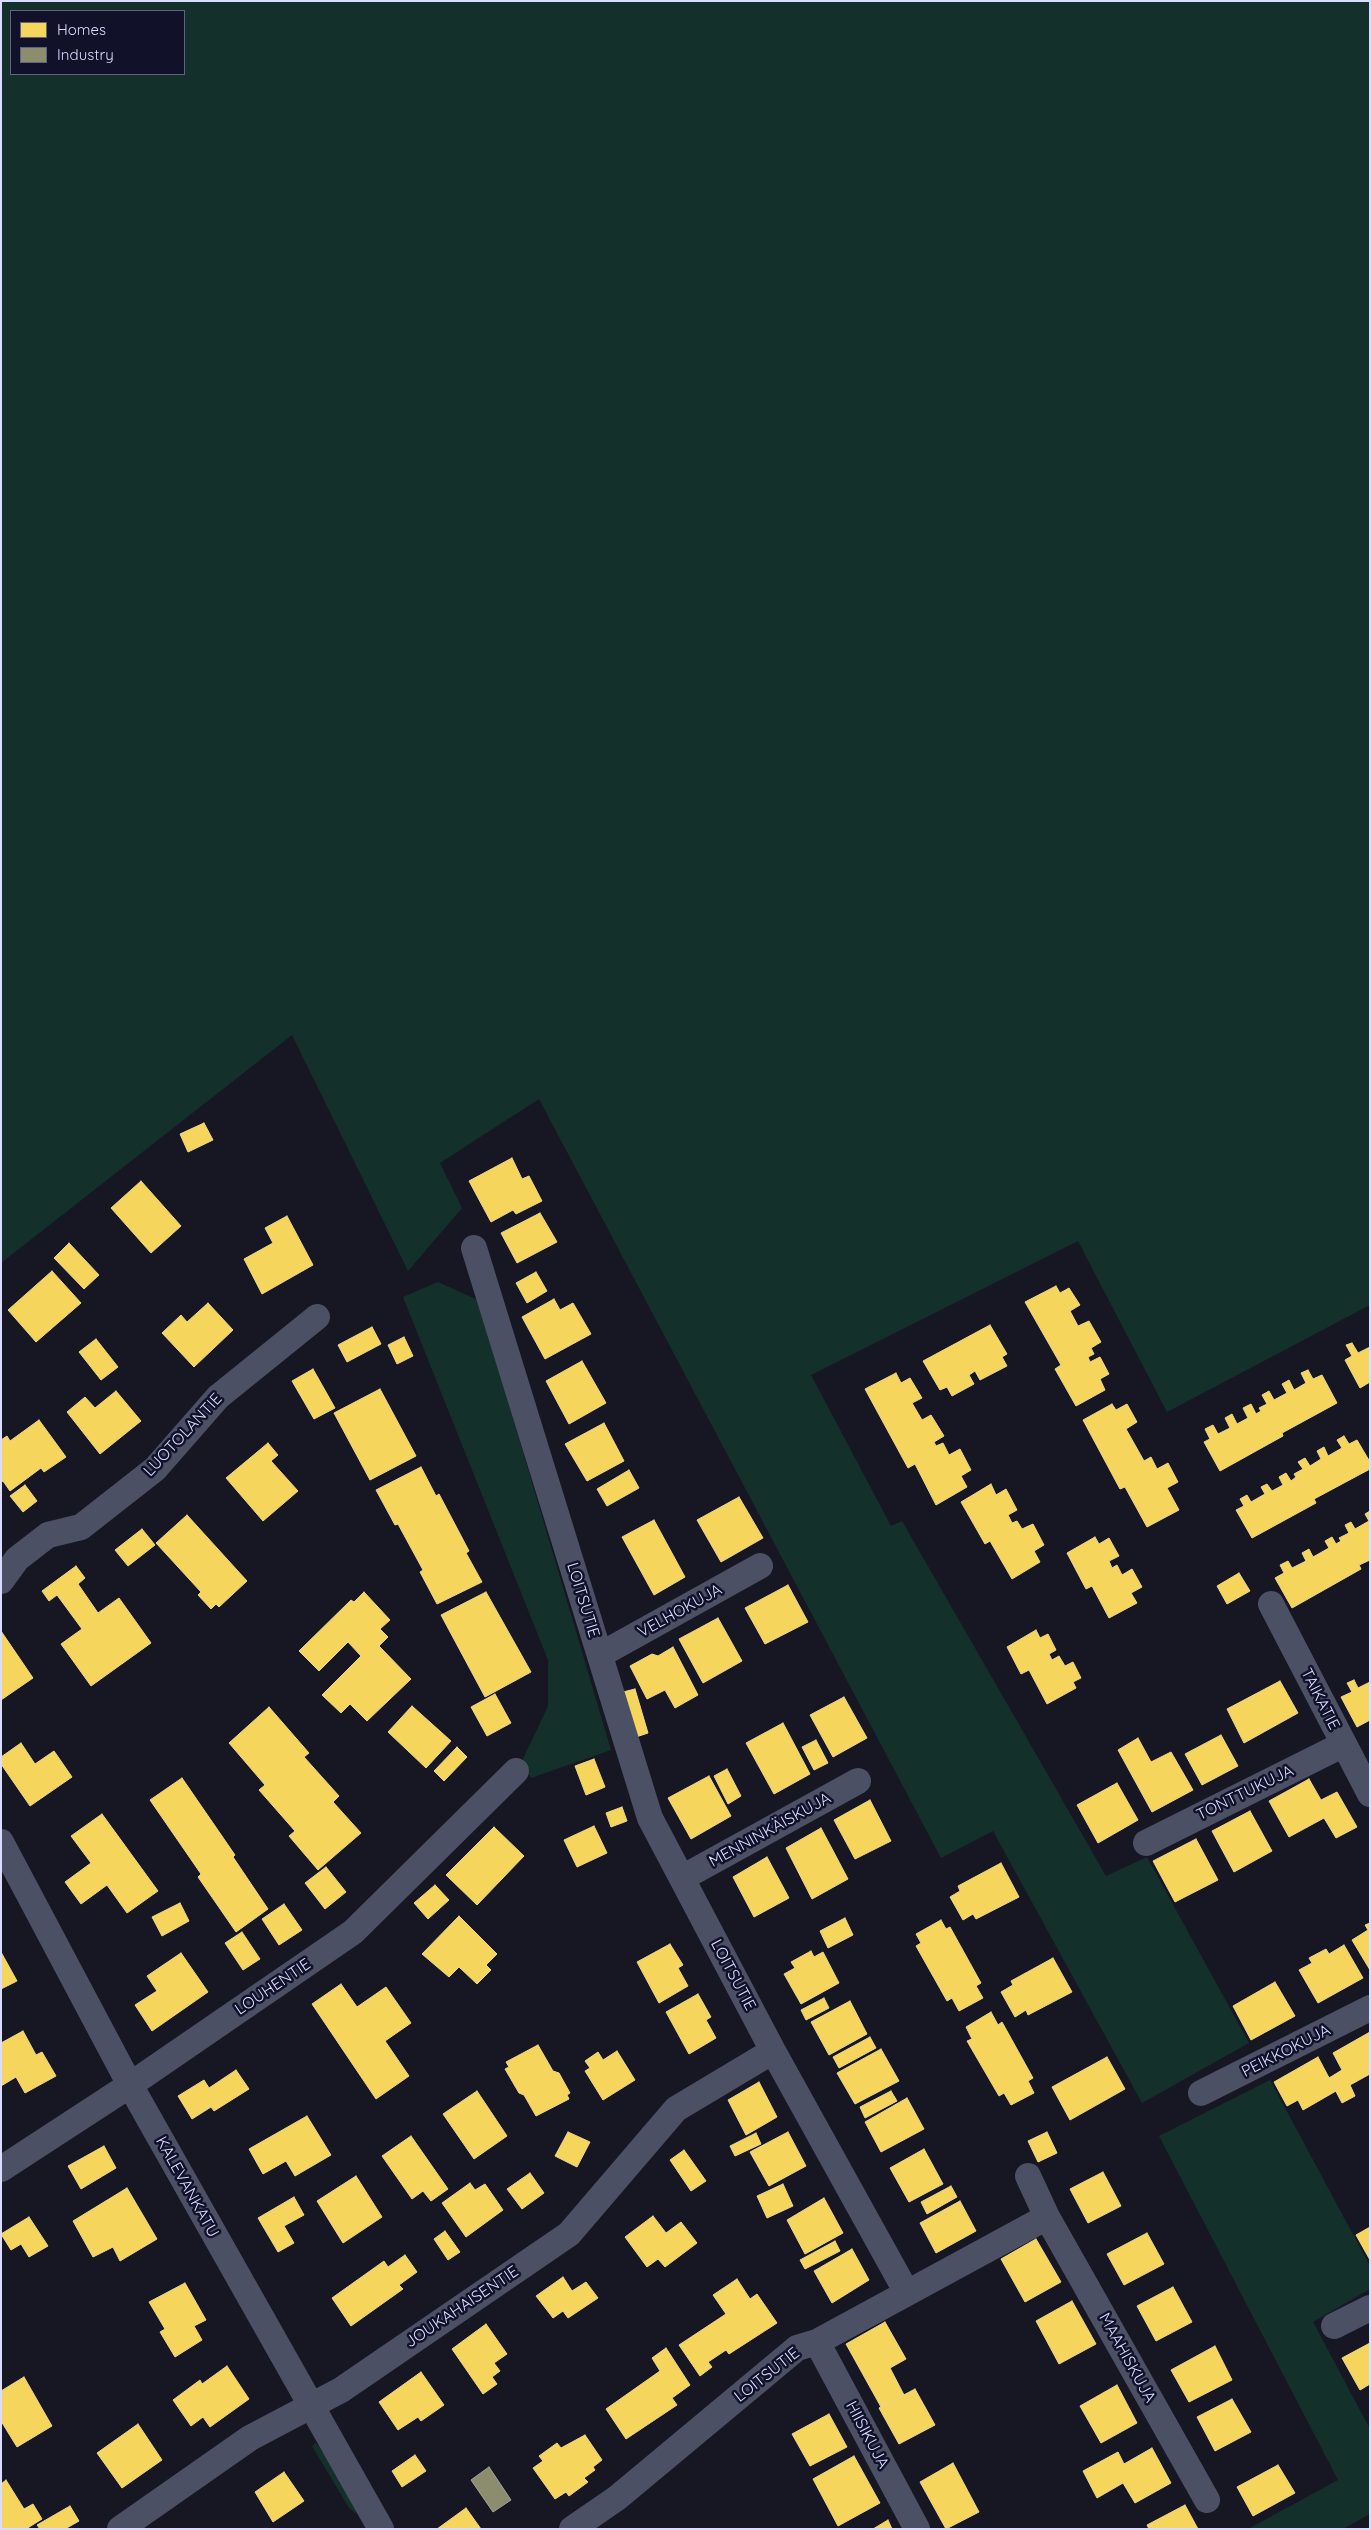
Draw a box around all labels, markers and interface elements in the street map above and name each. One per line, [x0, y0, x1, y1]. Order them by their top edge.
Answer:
legend [10, 10, 185, 75]
text: Homes [57, 20, 106, 39]
text: Industry [57, 45, 114, 64]
street label: LUOTOLANTIE [140, 1390, 226, 1480]
street label: LOITSUTIE [563, 1560, 603, 1640]
street label: VELHOKUJA [635, 1580, 725, 1642]
street label: TAIKATIE [1296, 1665, 1344, 1733]
street label: TONTTUKUJA [1193, 1761, 1297, 1825]
street label: MENNINKÄISKUJA [706, 1789, 834, 1871]
street label: LOITSUTIE [706, 1936, 760, 2014]
street label: LOUHENTIE [232, 1955, 314, 2019]
street label: PEIKKOKUJA [1238, 2020, 1334, 2082]
street label: KALEVANKATU [151, 2133, 223, 2241]
street label: JOUKAHAISENTIE [402, 2262, 522, 2352]
street label: MAAHISKUJA [1094, 2310, 1160, 2406]
street label: LOITSUTIE [731, 2344, 803, 2406]
street label: HIISIKUJA [841, 2398, 893, 2472]

